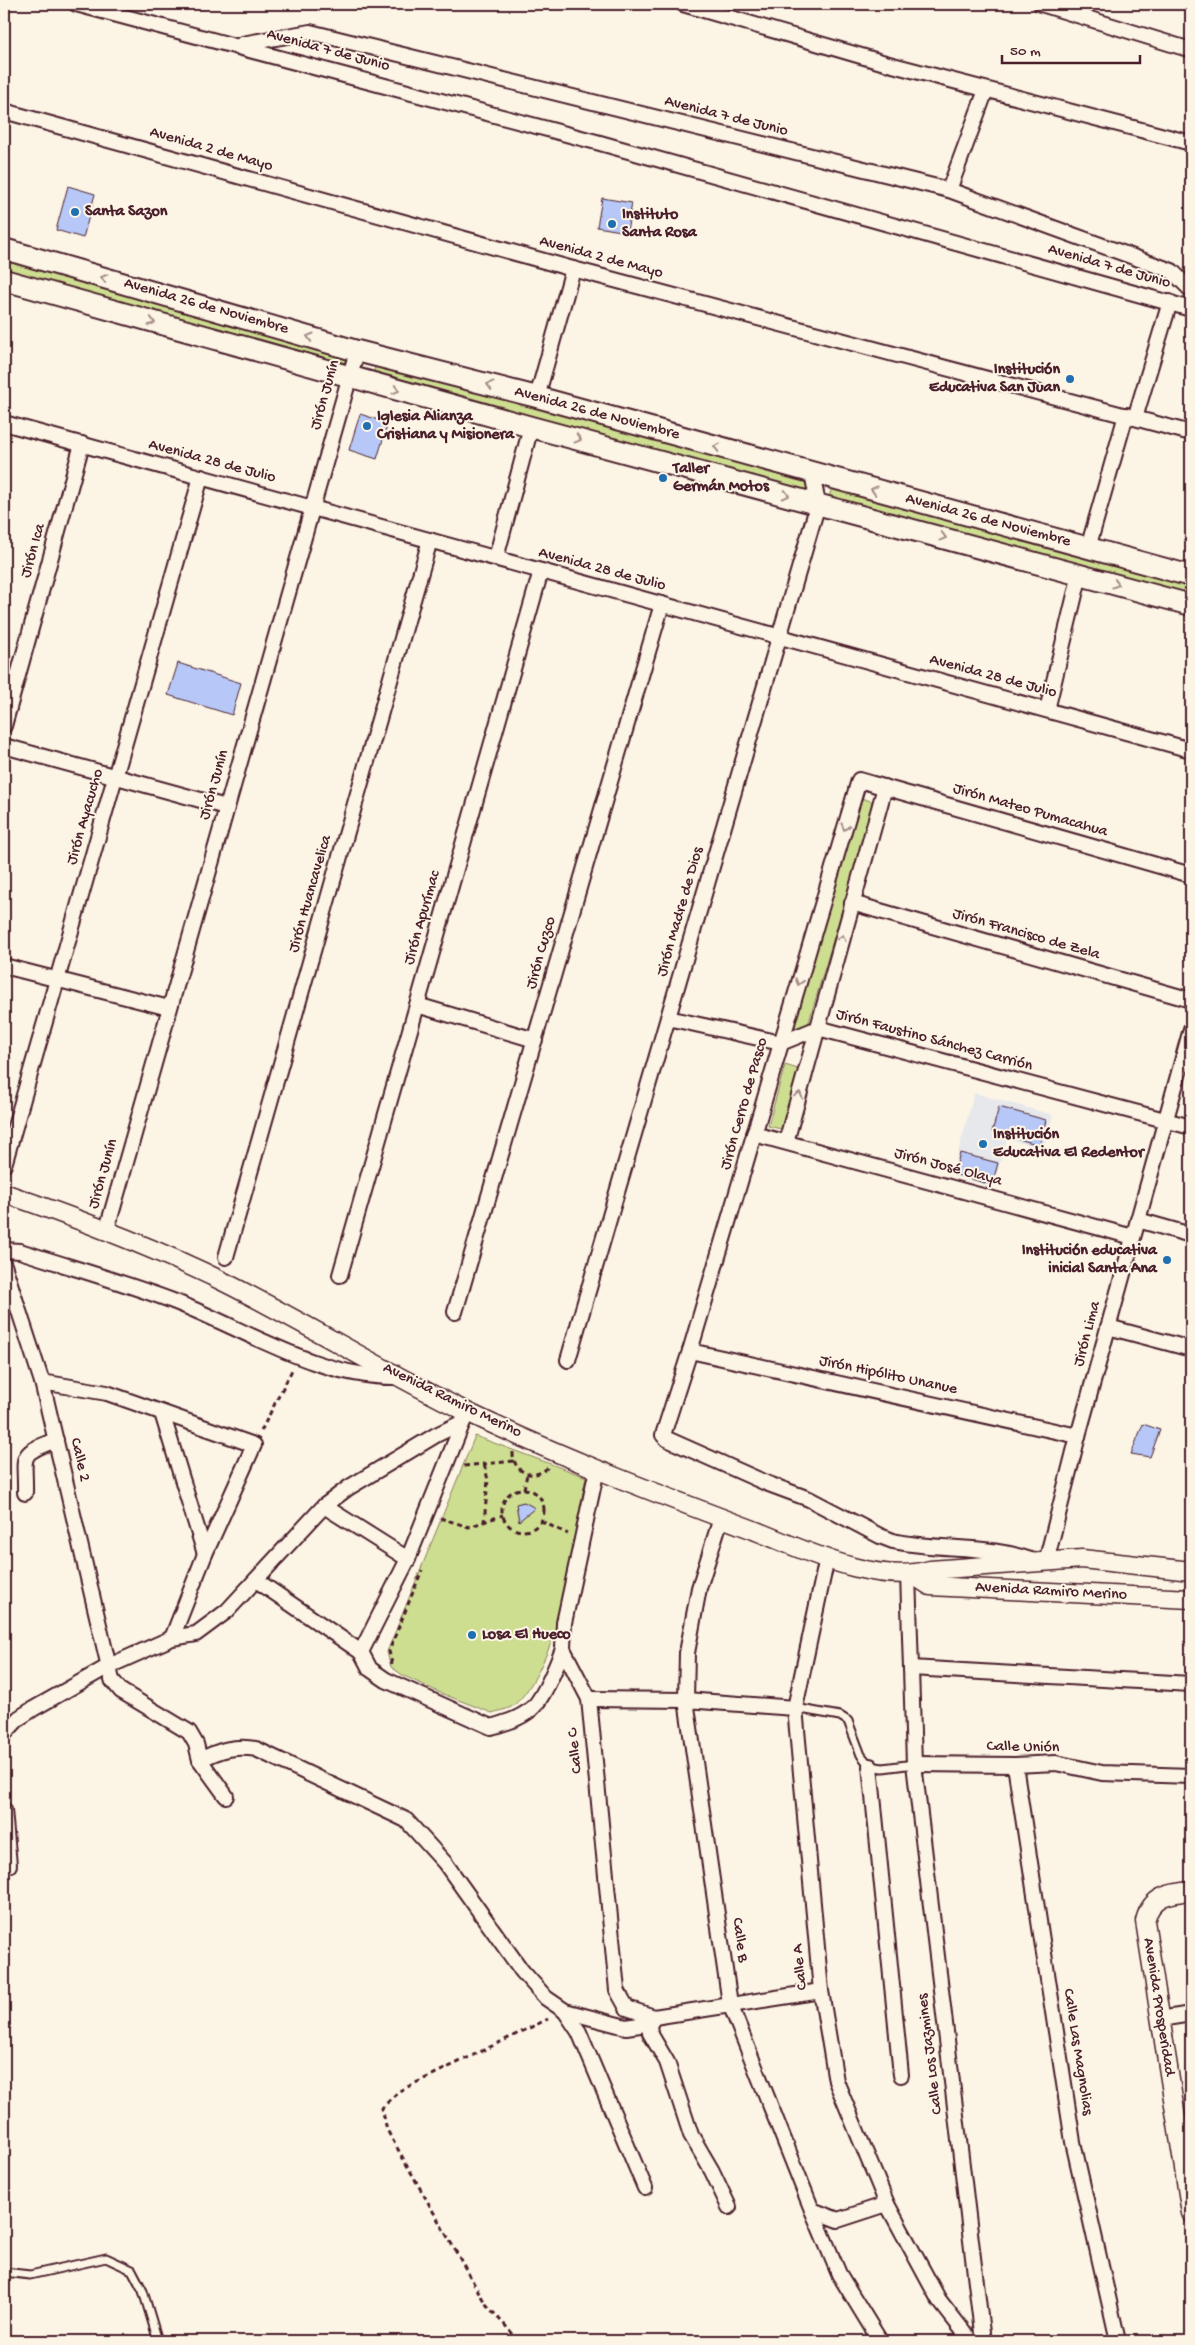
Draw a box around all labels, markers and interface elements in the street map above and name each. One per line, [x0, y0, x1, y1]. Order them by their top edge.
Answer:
street label: Avenida 7 de Junio [264, 25, 392, 77]
scale bar [1002, 32, 1140, 64]
text: 50 m [1010, 43, 1041, 61]
street label: Avenida 7 de Junio [662, 92, 790, 142]
street label: Avenida 2 de Mayo [147, 123, 275, 177]
place label: Santa Sazon [85, 203, 168, 222]
marker: Santa Sazon [69, 206, 81, 218]
place label: Instituto Santa Rosa [622, 206, 698, 243]
marker: Instituto Santa Rosa [606, 218, 618, 230]
street label: Avenida 2 de Mayo [537, 232, 665, 284]
street label: Avenida 7 de Junio [1045, 240, 1173, 294]
one-way arrow [99, 273, 108, 284]
street label: Avenida 26 de Noviembre [122, 274, 291, 340]
one-way arrow [147, 316, 155, 326]
one-way arrow [307, 333, 315, 343]
street label: Jirón Junín [307, 357, 345, 432]
place label: Institución Educativa San Juan [929, 361, 1060, 398]
marker: Institución Educativa San Juan [1064, 373, 1076, 385]
one-way arrow [486, 380, 494, 391]
street label: Avenida 26 de Noviembre [512, 383, 682, 445]
one-way arrow [392, 384, 400, 395]
place label: Iglesia Alianza Cristiana y Misionera [376, 408, 515, 445]
marker: Iglesia Alianza Cristiana y Misionera [361, 420, 373, 432]
one-way arrow [573, 434, 581, 444]
street label: Avenida 28 de Julio [146, 436, 278, 488]
one-way arrow [713, 442, 722, 453]
place label: Taller Germán Motos [671, 460, 770, 497]
marker: Taller Germán Motos [657, 472, 669, 484]
one-way arrow [870, 485, 879, 495]
one-way arrow [781, 489, 790, 500]
street label: Avenida 26 de Noviembre [903, 490, 1073, 552]
street label: Jirón Ica [17, 521, 51, 580]
one-way arrow [938, 531, 947, 542]
street label: Avenida 28 de Julio [536, 544, 668, 596]
one-way arrow [1112, 578, 1121, 589]
street label: Avenida 28 de Julio [927, 651, 1059, 703]
street label: Jirón Junín [196, 747, 234, 822]
street label: Jirón Ayacucho [63, 767, 109, 867]
street label: Jirón Mateo Pumacahua [950, 780, 1111, 842]
one-way arrow [841, 822, 851, 830]
street label: Jirón Huancavelica [285, 832, 337, 955]
street label: Jirón Madre de Dios [653, 844, 709, 979]
street label: Jirón Apurímac [401, 868, 446, 967]
street label: Jirón Francisco de Zela [950, 905, 1103, 965]
street label: Jirón Cuzco [523, 915, 561, 991]
one-way arrow [837, 935, 847, 943]
one-way arrow [794, 978, 805, 987]
street label: Jirón Faustino Sánchez Carrión [834, 1006, 1035, 1077]
street label: Jirón Cerro de Pasco [717, 1036, 773, 1172]
one-way arrow [793, 1091, 804, 1100]
place label: Institución Educativa El Redentor [993, 1126, 1146, 1163]
street label: Jirón Junín [85, 1136, 123, 1211]
marker: Institución Educativa El Redentor [977, 1138, 989, 1150]
street label: Jirón José Olaya [892, 1144, 1005, 1192]
place label: Institución educativa inicial Santa Ana [1022, 1242, 1158, 1279]
marker: Institución educativa inicial Santa Ana [1161, 1254, 1173, 1266]
street label: Jirón Lima [1070, 1298, 1106, 1369]
street label: Jirón Hipólito Unanue [817, 1352, 960, 1400]
street label: Avenida Ramiro Merino [379, 1359, 525, 1443]
street label: Calle 2 [65, 1436, 93, 1484]
street label: Avenida Ramiro Merino [975, 1579, 1127, 1605]
place label: Losa El Hueco [482, 1626, 571, 1645]
marker: Losa El Hueco [466, 1629, 478, 1641]
street label: Calle C [564, 1726, 588, 1775]
street label: Calle Unión [986, 1738, 1060, 1758]
street label: Calle B [726, 1916, 752, 1964]
street label: Avenida Prosperidad [1138, 1937, 1179, 2079]
street label: Calle A [789, 1942, 813, 1991]
street label: Calle Las Magnolias [1058, 1987, 1097, 2118]
street label: Calle Los Jazmines [914, 1991, 948, 2115]

